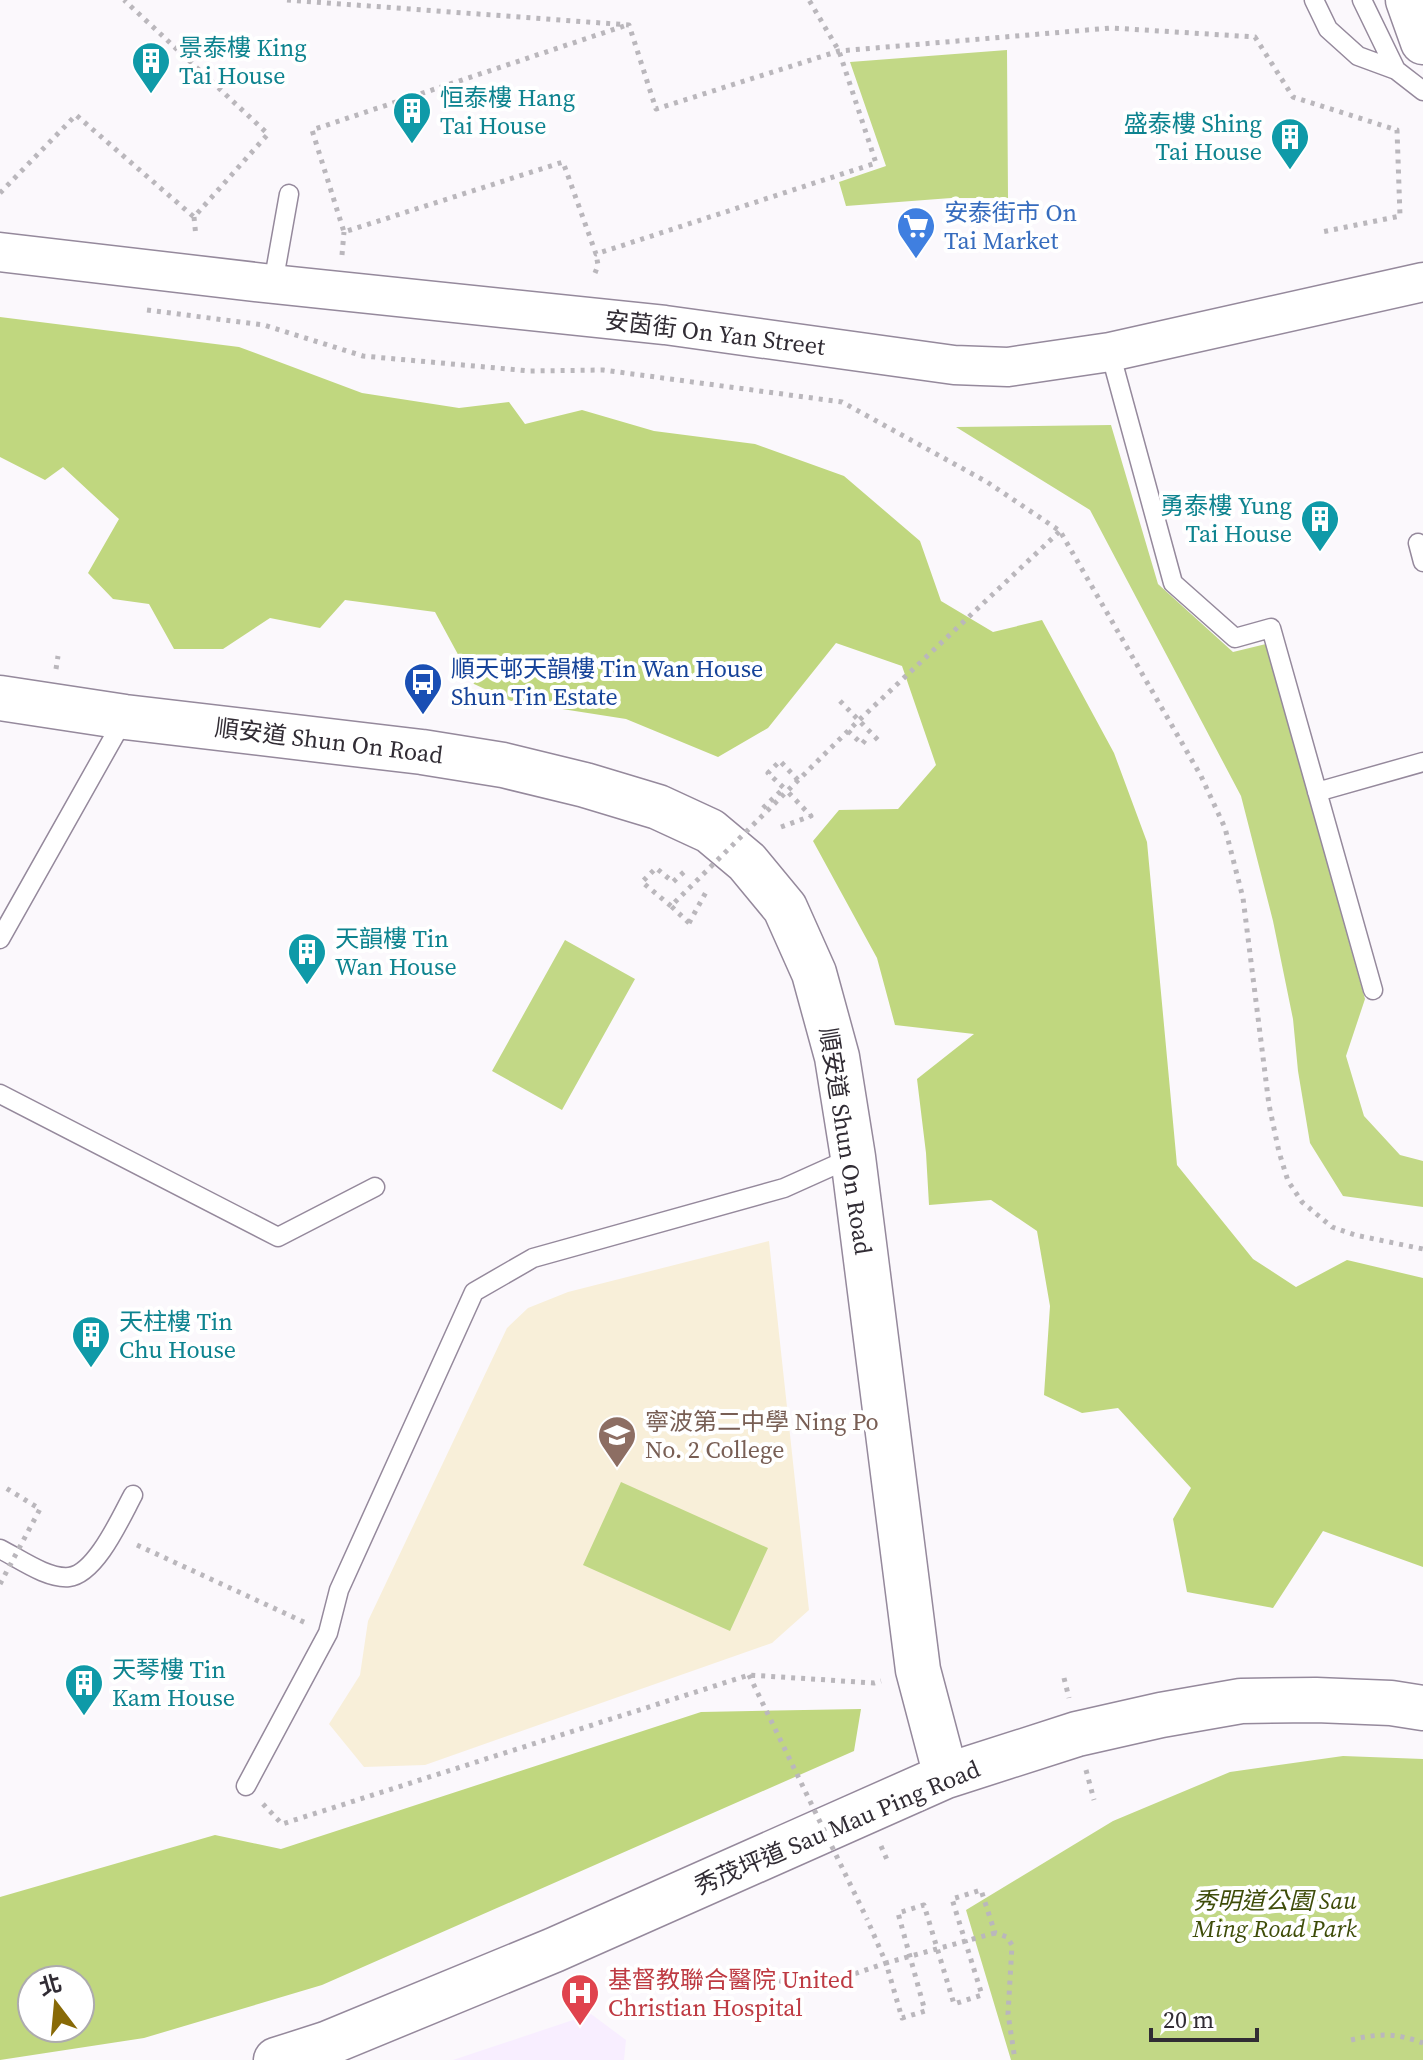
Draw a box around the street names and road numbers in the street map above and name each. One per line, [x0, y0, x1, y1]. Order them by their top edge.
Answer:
street label: 安茵街 On Yan Street [603, 303, 827, 363]
street label: 順安道 Shun On Road [213, 711, 445, 771]
street label: 順安道 Shun On Road [812, 1025, 880, 1257]
street label: 秀茂坪道 Sau Mau Ping Road [689, 1752, 985, 1902]

